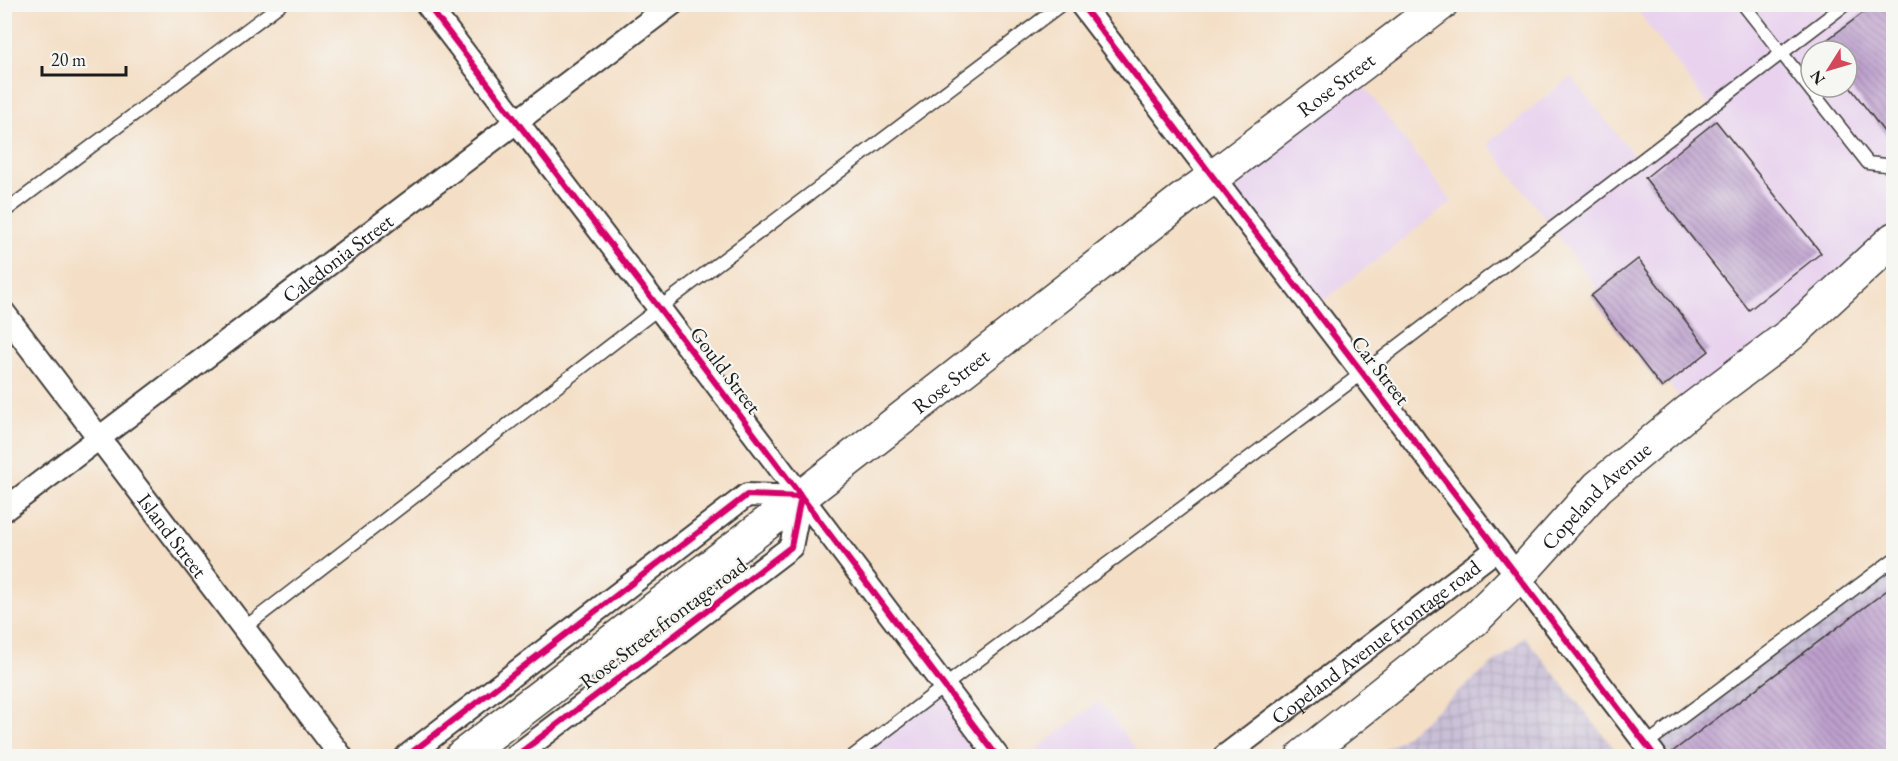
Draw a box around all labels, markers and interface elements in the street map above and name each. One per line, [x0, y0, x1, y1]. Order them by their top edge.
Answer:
scale bar [42, 39, 126, 77]
north arrow [1799, 39, 1859, 99]
street label: Rose Street [1291, 46, 1380, 122]
text: 20 m [51, 48, 86, 71]
text: N [1805, 66, 1830, 89]
street label: Caledonia Street [276, 207, 398, 308]
street label: Gould Street [684, 321, 768, 419]
street label: Car Street [1346, 330, 1417, 410]
street label: Rose Street [906, 342, 995, 419]
street label: Copeland Avenue [1535, 435, 1656, 555]
street label: Island Street [132, 487, 214, 583]
street label: Rose Street frontage road [574, 551, 752, 695]
street label: Copeland Avenue frontage road [1265, 553, 1486, 730]

